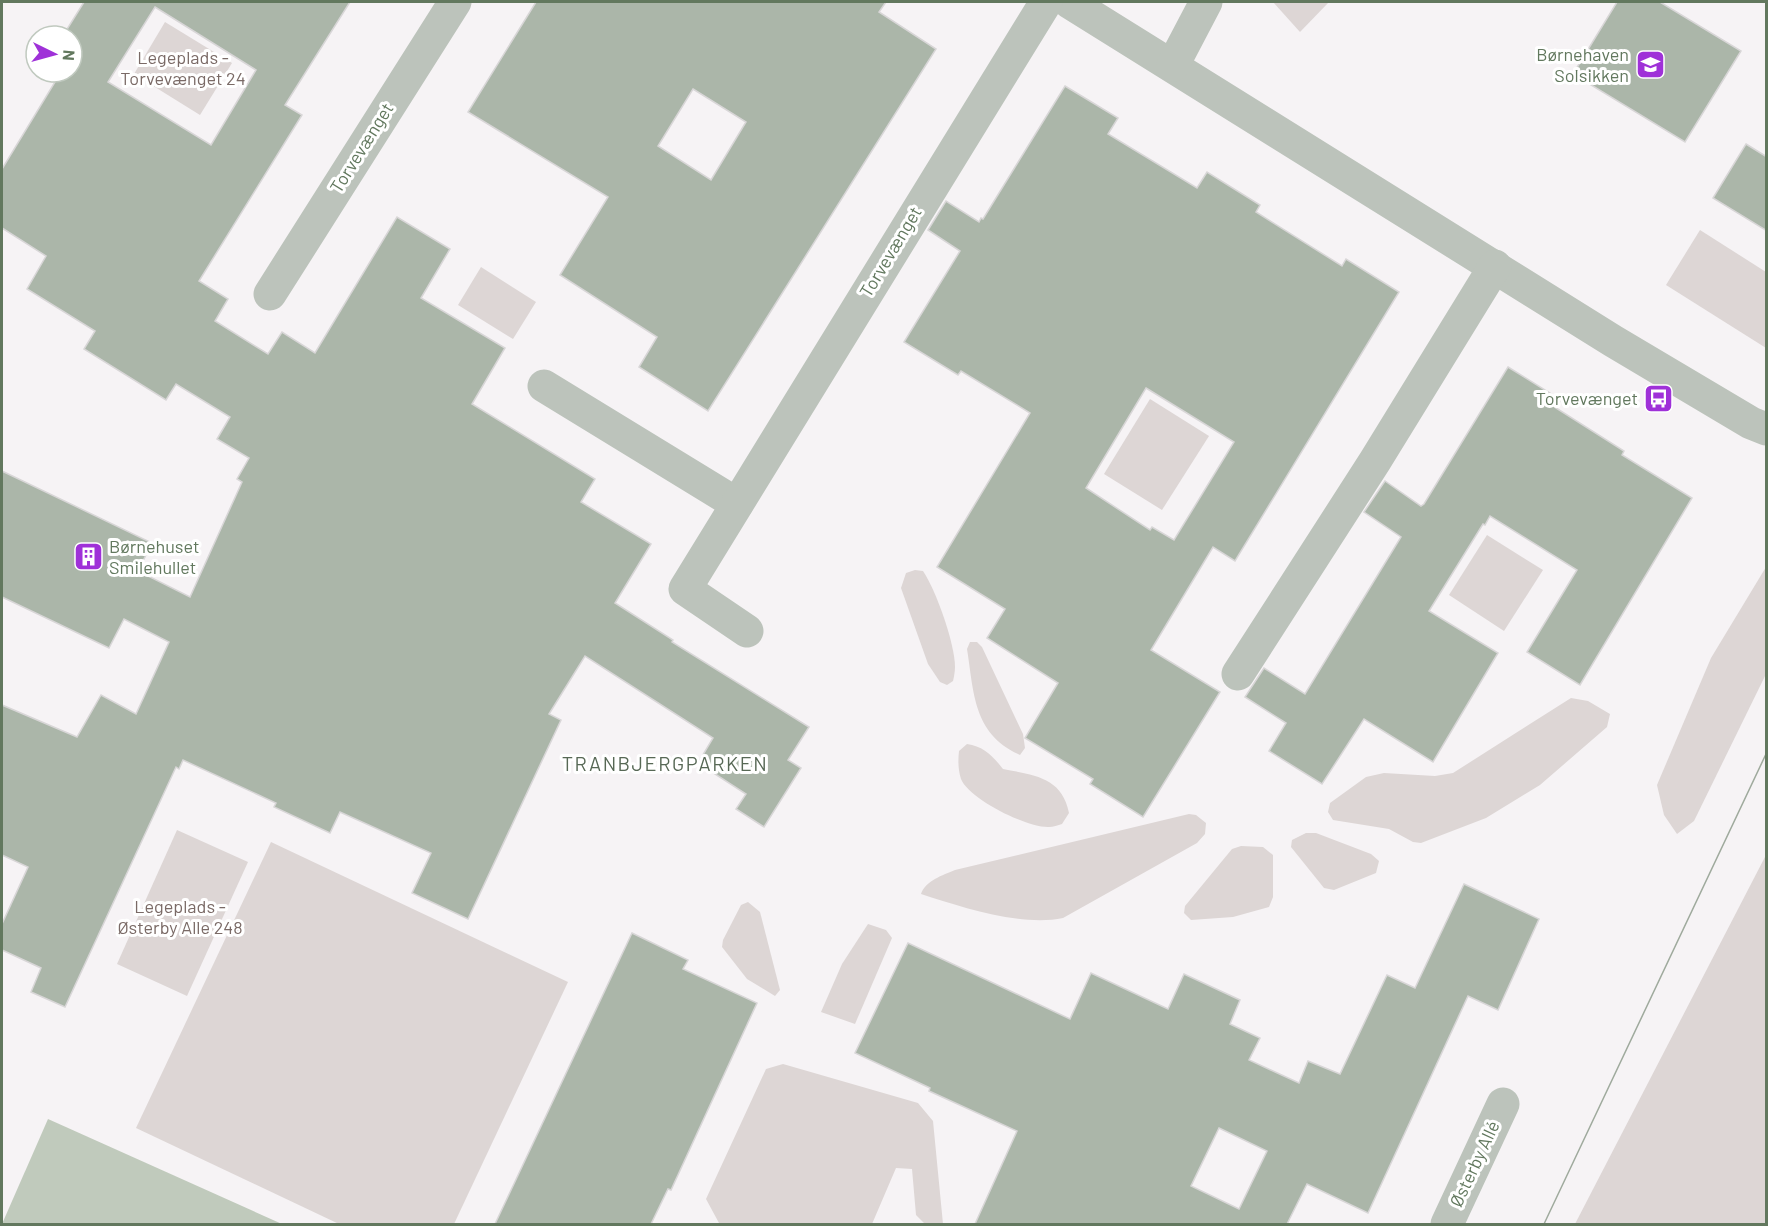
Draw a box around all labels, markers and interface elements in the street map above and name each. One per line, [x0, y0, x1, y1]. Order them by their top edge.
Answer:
north arrow [24, 24, 84, 84]
place label: Børnehaven Solsikken [1536, 43, 1629, 86]
park label: Legeplads - Torvevænget 24 [120, 46, 246, 89]
text: N [60, 49, 79, 61]
school or university icon: Børnehaven Solsikken [1634, 49, 1666, 81]
street label: Torvevænget [325, 98, 398, 197]
street label: Torvevænget [854, 202, 926, 301]
bus stop icon: Torvevænget [1643, 383, 1675, 415]
place label: Torvevænget [1536, 387, 1638, 409]
place label: Børnehuset Smilehullet [109, 535, 200, 578]
building icon: Børnehuset Smilehullet [72, 541, 104, 573]
district label: TRANBJERGPARKEN [562, 751, 768, 775]
park label: Legeplads - Østerby Alle 248 [117, 895, 243, 938]
street label: Østerby Allé [1445, 1117, 1504, 1210]

